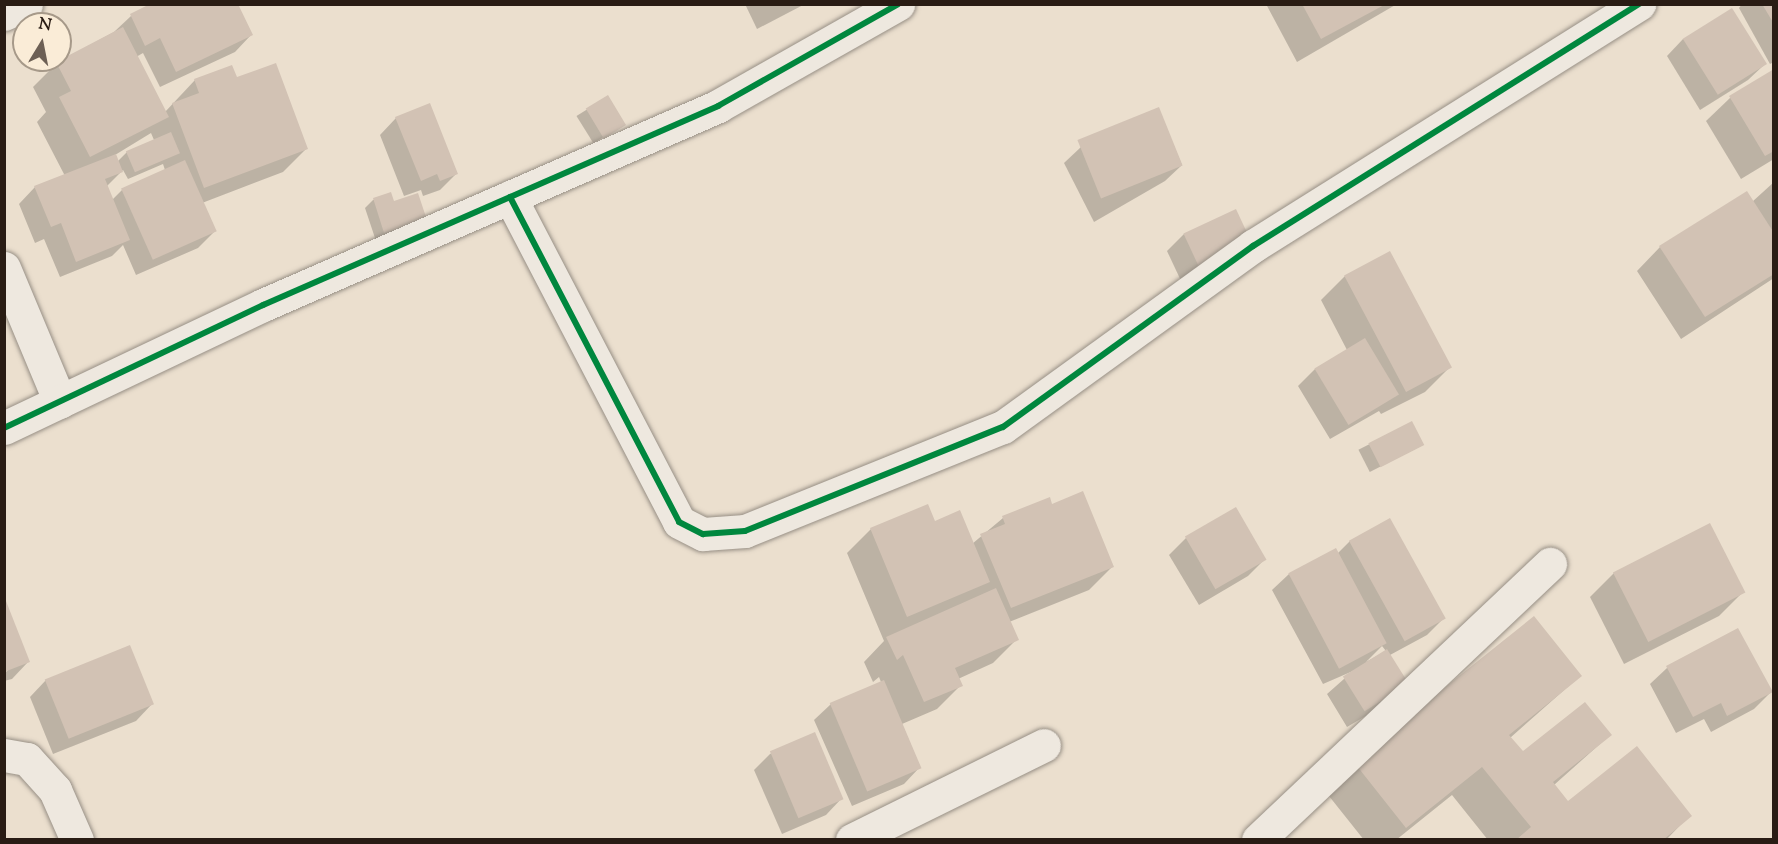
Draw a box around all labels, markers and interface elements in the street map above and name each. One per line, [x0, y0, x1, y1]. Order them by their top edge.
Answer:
north arrow [12, 12, 72, 72]
text: N [37, 13, 53, 38]

